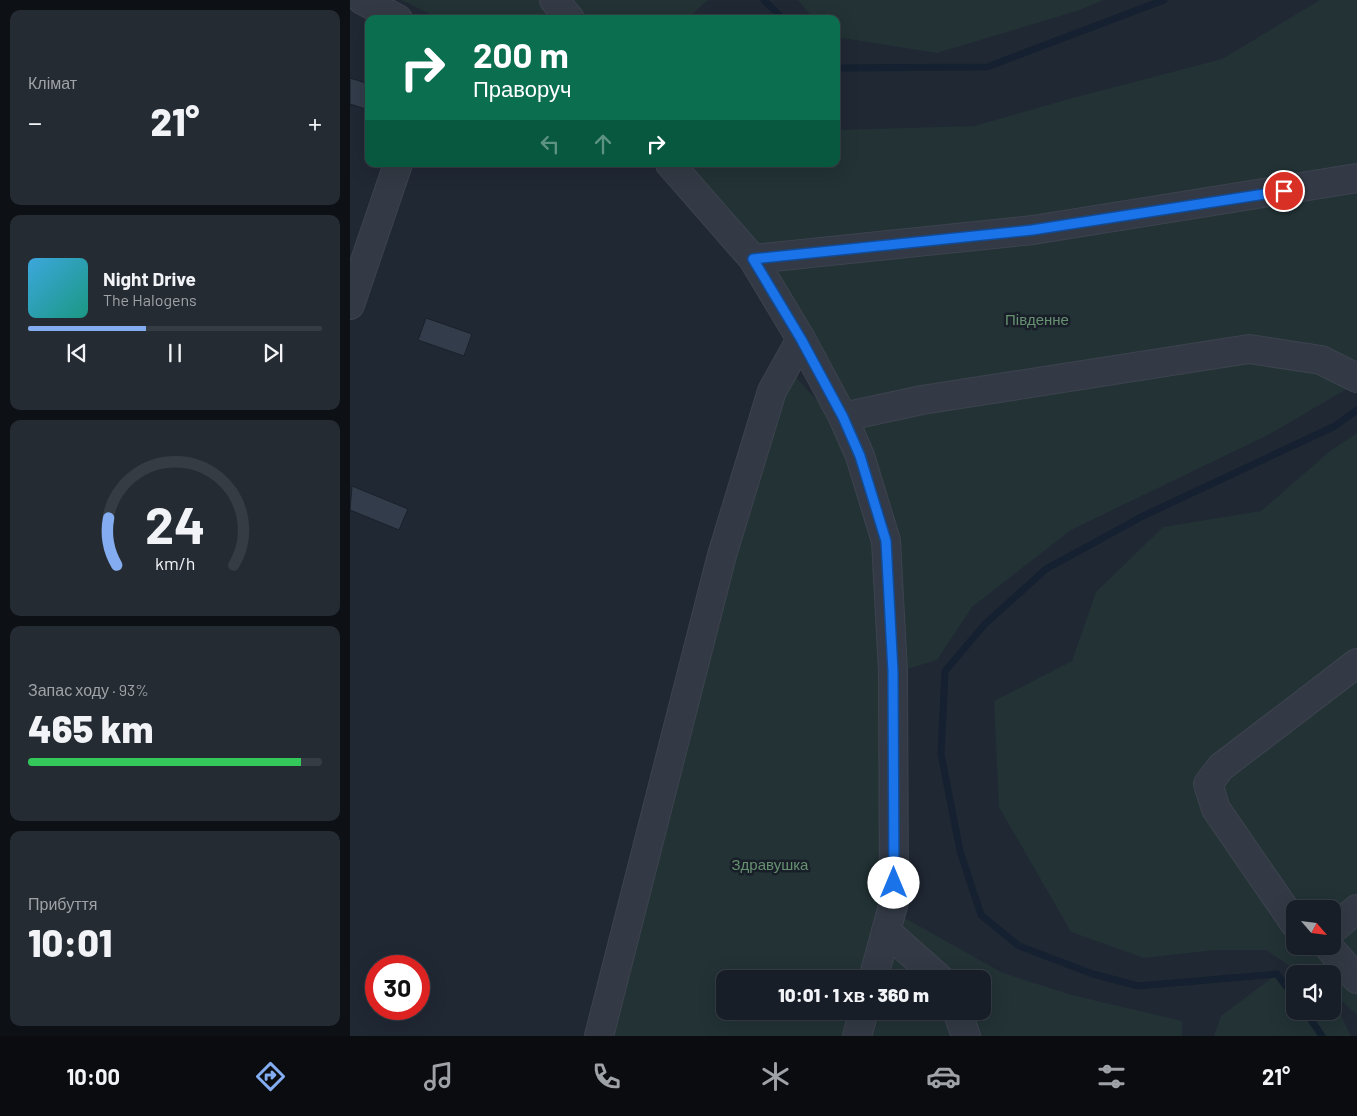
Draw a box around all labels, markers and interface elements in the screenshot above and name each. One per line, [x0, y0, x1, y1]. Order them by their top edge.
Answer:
text: 200 m [473, 33, 569, 75]
icon: right [390, 35, 455, 100]
text: Клімат [28, 73, 77, 92]
text: Праворуч [473, 75, 571, 101]
text: 21° [150, 98, 200, 144]
text: − [28, 105, 42, 139]
text: + [308, 105, 322, 139]
icon: left [536, 130, 564, 158]
icon: ahead [589, 130, 617, 158]
icon: right [642, 130, 670, 158]
pin [1263, 170, 1305, 212]
icon: arrive [1270, 177, 1298, 205]
text: Night Drive [103, 267, 196, 290]
text: The Halogens [103, 290, 197, 309]
park label: Південне [1005, 310, 1069, 328]
icon: previous [63, 339, 91, 367]
icon: pause [161, 339, 189, 367]
icon: next [259, 339, 287, 367]
text: 24 [145, 492, 205, 554]
text: km/h [155, 552, 195, 574]
text: Запас ходу · 93% [28, 680, 149, 699]
text: 465 km [28, 705, 153, 751]
park label: Здравушка [732, 855, 809, 873]
position arrow [867, 856, 919, 908]
text: Прибуття [28, 894, 97, 913]
north arrow [1286, 900, 1341, 955]
map controls [1286, 900, 1341, 1020]
text: 10:01 [28, 919, 112, 965]
speed limit sign: 30 [365, 955, 430, 1020]
button: sound [1286, 965, 1341, 1020]
text: 10:01 · 1 хв · 360 m [778, 983, 929, 1006]
icon: directions [253, 1059, 288, 1094]
icon: music [421, 1059, 456, 1094]
icon: phone [589, 1059, 624, 1094]
icon: climate [758, 1059, 793, 1094]
icon: car [926, 1059, 961, 1094]
icon: filters [1094, 1059, 1129, 1094]
text: 10:00 [67, 1063, 120, 1089]
text: 21° [1262, 1063, 1290, 1089]

